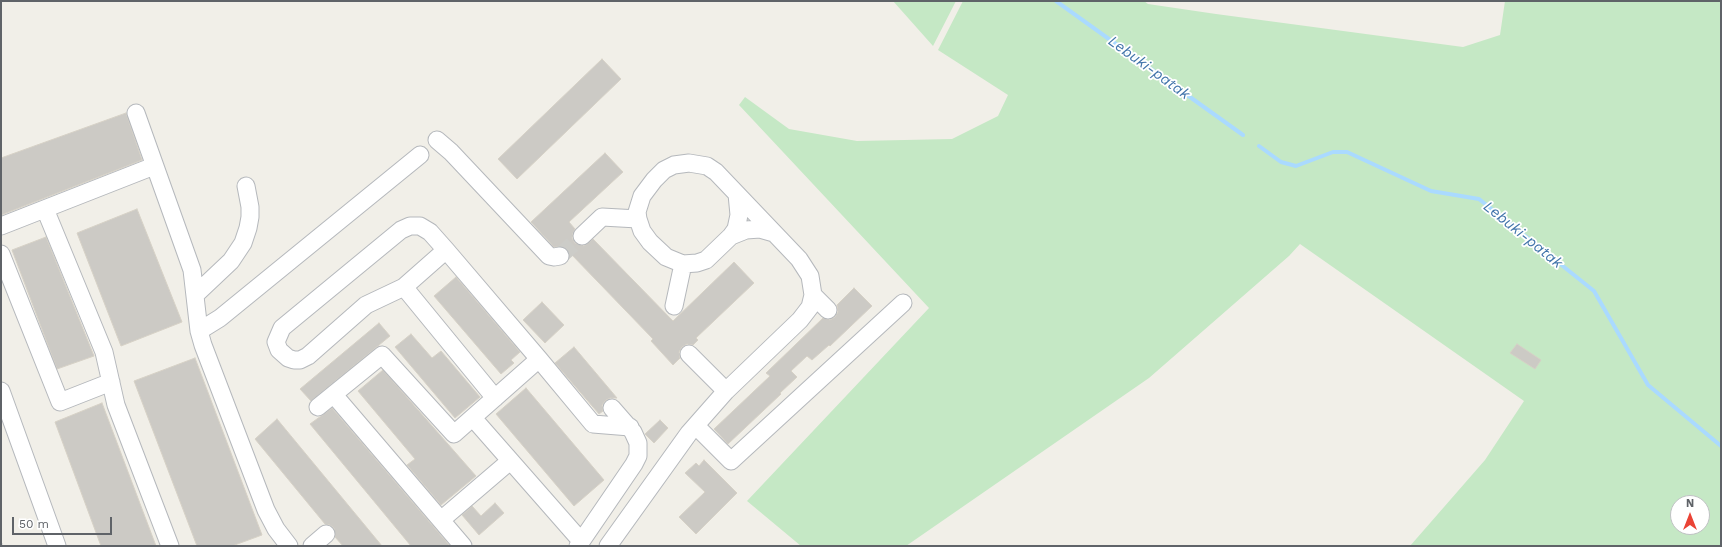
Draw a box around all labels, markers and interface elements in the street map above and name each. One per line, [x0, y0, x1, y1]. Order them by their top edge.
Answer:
water label: Lebuki-patak [1105, 32, 1193, 104]
water label: Lebuki-patak [1480, 198, 1566, 272]
north arrow [1670, 495, 1710, 535]
text: N [1686, 497, 1694, 510]
scale bar [14, 509, 114, 535]
text: 50 m [19, 517, 49, 531]

